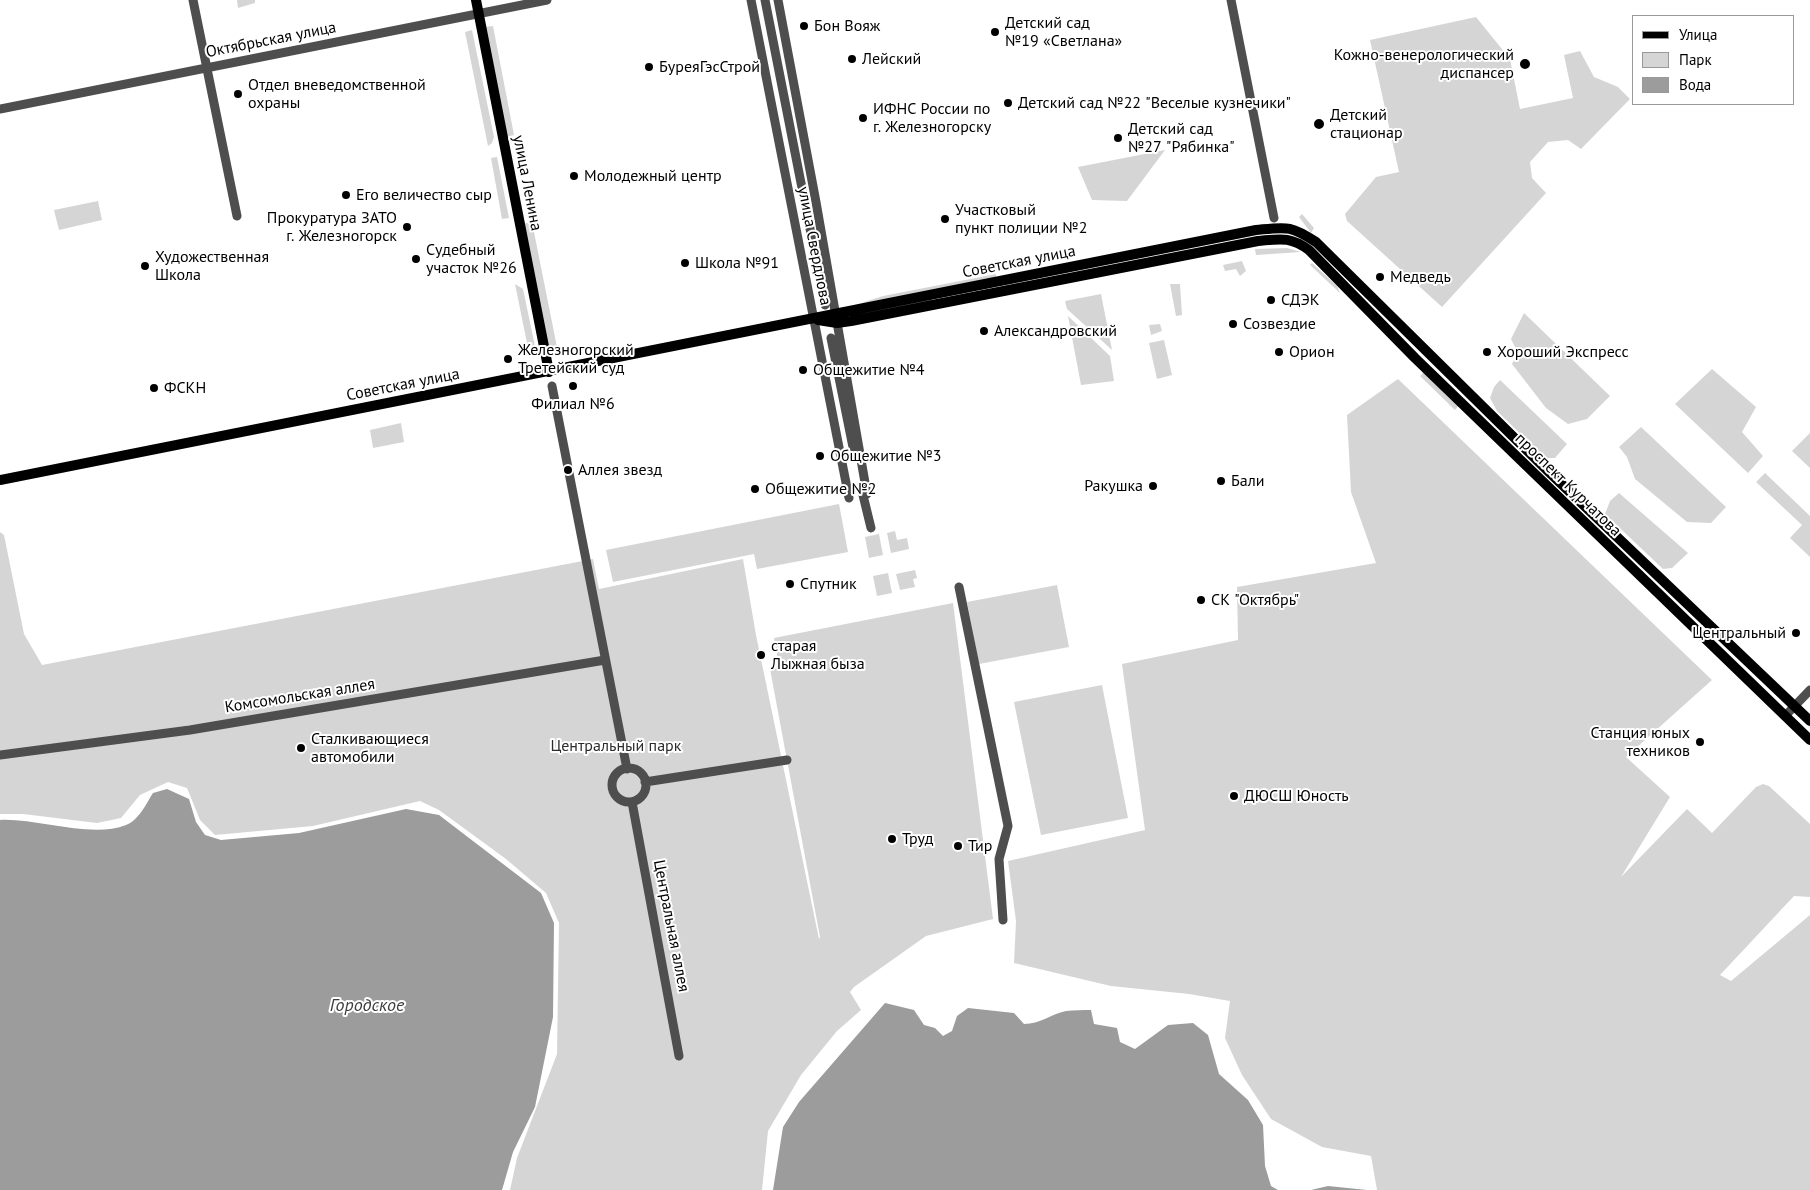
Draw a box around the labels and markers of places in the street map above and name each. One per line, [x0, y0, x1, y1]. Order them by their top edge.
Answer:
place label: Детский сад №19 «Светлана» [1005, 13, 1122, 51]
place label: Бон Вояж [814, 16, 880, 36]
marker: Бон Вояж [798, 20, 810, 32]
marker: Детский сад №19 «Светлана» [989, 26, 1001, 38]
place label: Кожно-венерологический диспансер [1334, 45, 1514, 83]
place label: Лейский [862, 49, 921, 69]
marker: Лейский [846, 53, 858, 65]
place label: БуреяГэсСтрой [659, 57, 760, 77]
marker: Кожно-венерологический диспансер [1518, 57, 1532, 71]
marker: БуреяГэсСтрой [643, 61, 655, 73]
place label: Отдел вневедомственной охраны [248, 75, 426, 113]
marker: Отдел вневедомственной охраны [232, 88, 244, 100]
place label: Детский сад №22 "Веселые кузнечики" [1018, 93, 1291, 113]
marker: Детский сад №22 "Веселые кузнечики" [1002, 97, 1014, 109]
place label: ИФНС России по г. Железногорску [873, 99, 991, 137]
place label: Детский стационар [1330, 105, 1403, 143]
marker: ИФНС России по г. Железногорску [857, 112, 869, 124]
marker: Детский стационар [1312, 117, 1326, 131]
place label: Детский сад №27 "Рябинка" [1128, 119, 1235, 157]
marker: Детский сад №27 "Рябинка" [1112, 132, 1124, 144]
place label: Молодежный центр [584, 166, 722, 186]
marker: Молодежный центр [568, 170, 580, 182]
place label: Его величество сыр [356, 185, 492, 205]
marker: Его величество сыр [340, 189, 352, 201]
place label: Участковый пункт полиции №2 [955, 200, 1087, 238]
place label: Прокуратура ЗАТО г. Железногорск [267, 208, 397, 246]
marker: Участковый пункт полиции №2 [939, 213, 951, 225]
marker: Прокуратура ЗАТО г. Железногорск [401, 221, 413, 233]
place label: Судебный участок №26 [426, 240, 517, 278]
place label: Художественная Школа [155, 247, 269, 285]
marker: Судебный участок №26 [410, 253, 422, 265]
place label: Школа №91 [695, 253, 779, 273]
marker: Школа №91 [679, 257, 691, 269]
marker: Художественная Школа [139, 260, 151, 272]
place label: Медведь [1390, 267, 1451, 287]
marker: Медведь [1374, 271, 1386, 283]
place label: СДЭК [1281, 290, 1319, 310]
marker: СДЭК [1265, 294, 1277, 306]
place label: Созвездие [1243, 314, 1316, 334]
marker: Созвездие [1227, 318, 1239, 330]
place label: Александровский [994, 321, 1117, 341]
marker: Александровский [978, 325, 990, 337]
place label: Железногорский Третейский суд [518, 340, 634, 378]
place label: Орион [1289, 342, 1335, 362]
place label: Хороший Экспресс [1497, 342, 1629, 362]
marker: Орион [1273, 346, 1285, 358]
marker: Хороший Экспресс [1481, 346, 1493, 358]
marker: Железногорский Третейский суд [502, 353, 514, 365]
place label: Общежитие №4 [813, 360, 924, 380]
marker: Общежитие №4 [797, 364, 809, 376]
place label: ФСКН [164, 378, 206, 398]
marker: Филиал №6 [567, 380, 579, 392]
marker: ФСКН [148, 382, 160, 394]
place label: Филиал №6 [531, 394, 615, 414]
place label: Общежитие №3 [830, 446, 941, 466]
marker: Общежитие №3 [814, 450, 826, 462]
place label: Аллея звезд [578, 460, 662, 480]
marker: Аллея звезд [562, 464, 574, 476]
place label: Бали [1231, 471, 1265, 491]
marker: Бали [1215, 475, 1227, 487]
place label: Ракушка [1084, 476, 1143, 496]
place label: Общежитие №2 [765, 479, 876, 499]
marker: Ракушка [1147, 480, 1159, 492]
marker: Общежитие №2 [749, 483, 761, 495]
place label: Спутник [800, 574, 857, 594]
marker: Спутник [784, 578, 796, 590]
place label: СК "Октябрь" [1211, 590, 1299, 610]
marker: СК "Октябрь" [1195, 594, 1207, 606]
place label: Центральный [1692, 623, 1786, 643]
marker: Центральный [1790, 627, 1802, 639]
place label: старая Лыжная быза [771, 636, 865, 674]
marker: старая Лыжная быза [755, 649, 767, 661]
place label: Станция юных техников [1591, 723, 1690, 761]
place label: Сталкивающиеся автомобили [311, 729, 429, 767]
marker: Станция юных техников [1694, 736, 1706, 748]
marker: Сталкивающиеся автомобили [295, 742, 307, 754]
place label: ДЮСШ Юность [1244, 786, 1349, 806]
marker: ДЮСШ Юность [1228, 790, 1240, 802]
place label: Труд [902, 829, 933, 849]
marker: Труд [886, 833, 898, 845]
place label: Тир [968, 836, 993, 856]
marker: Тир [952, 840, 964, 852]

